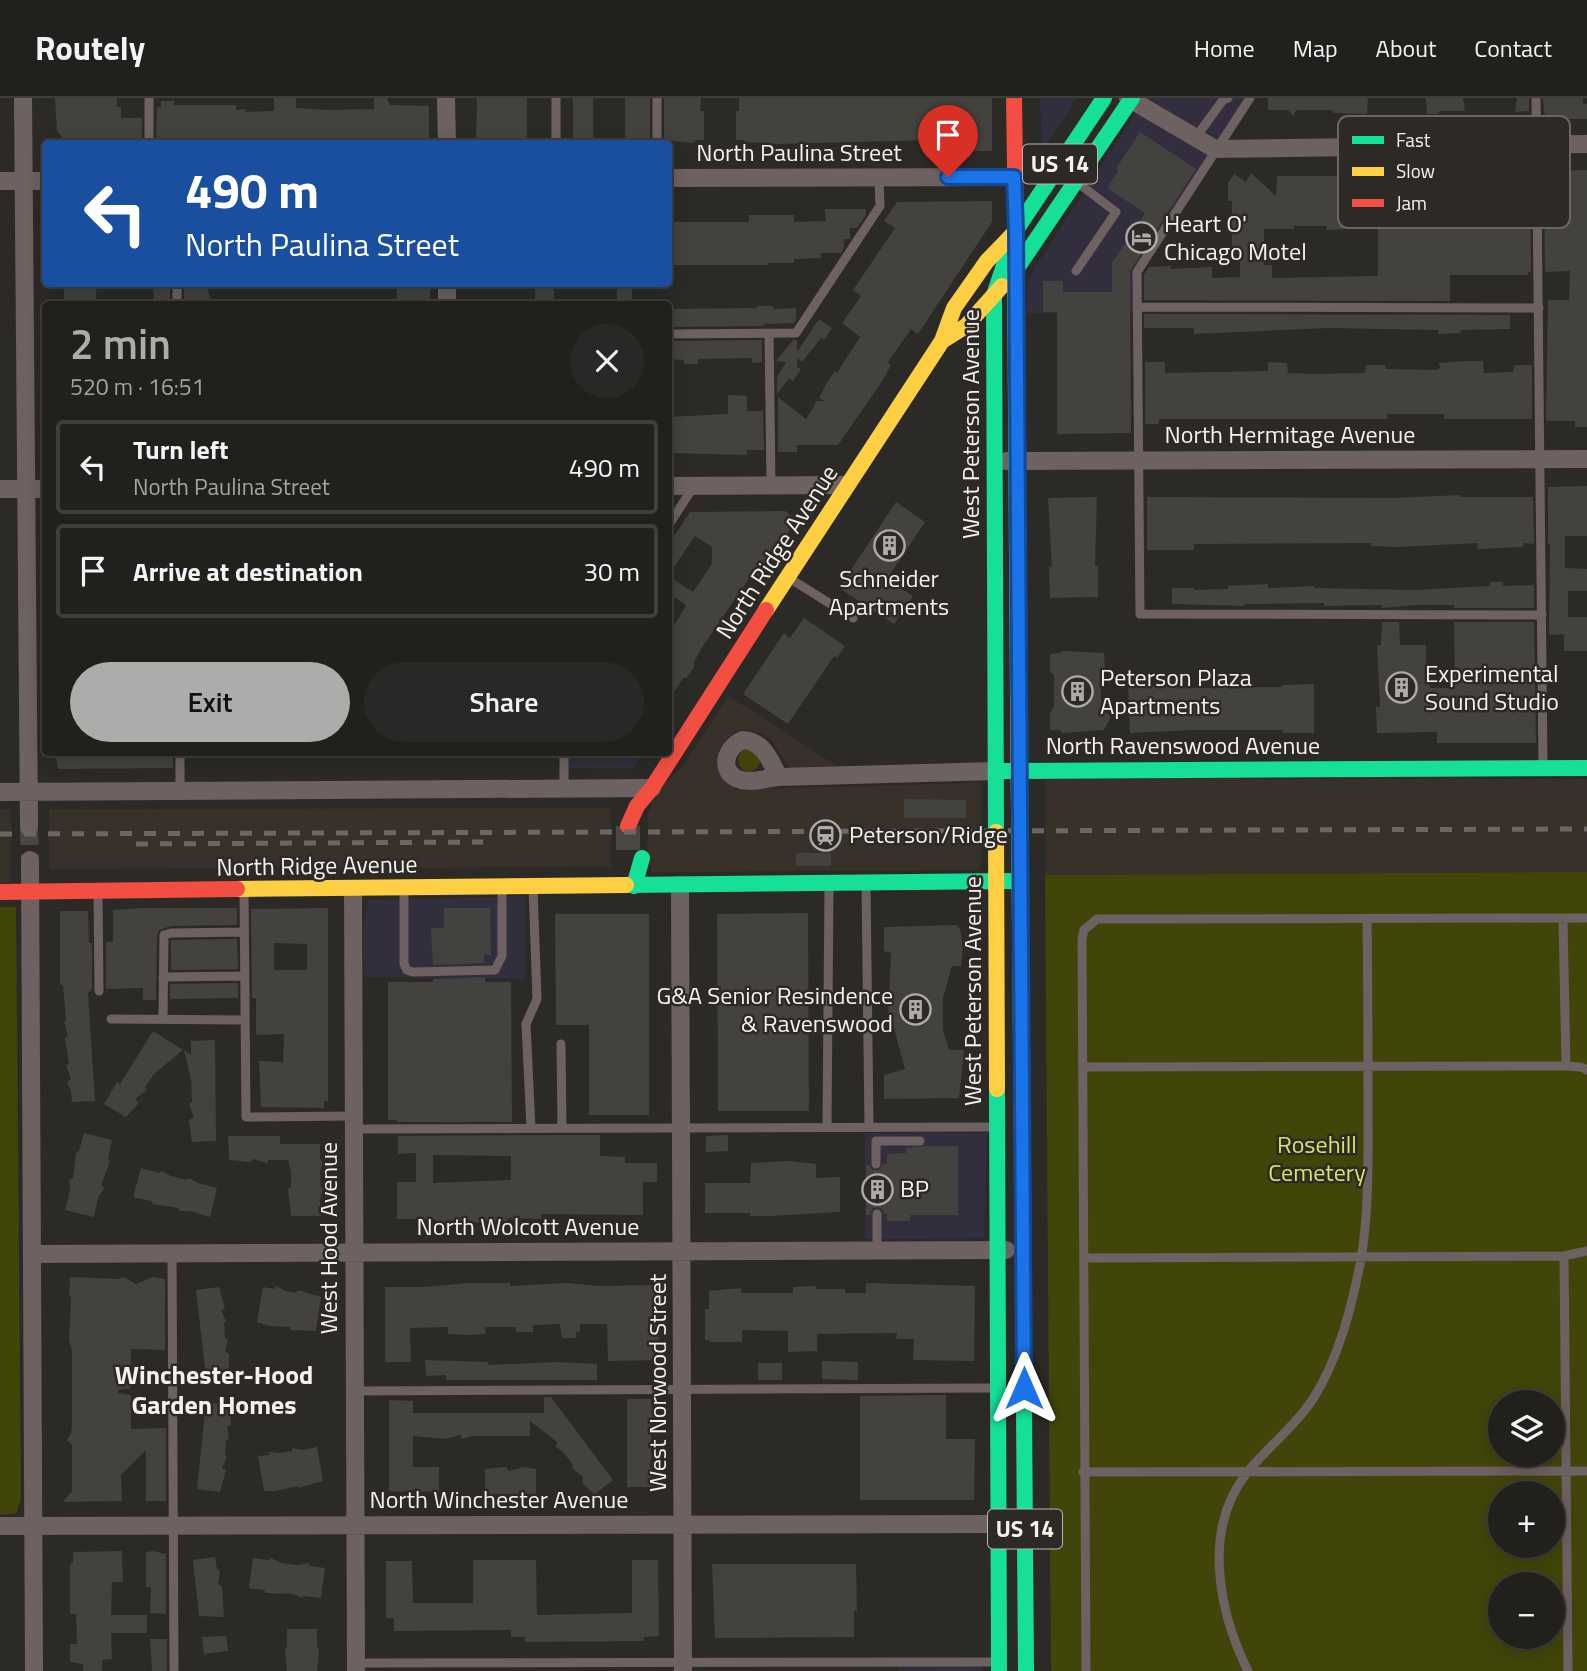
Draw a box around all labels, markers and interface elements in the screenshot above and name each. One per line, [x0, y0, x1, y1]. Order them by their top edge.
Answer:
text: Routely [35, 23, 145, 73]
text: Home [1194, 30, 1255, 66]
text: Map [1293, 30, 1338, 66]
text: About [1376, 30, 1436, 66]
text: Contact [1474, 30, 1552, 66]
pin [918, 105, 978, 177]
icon: arrive [929, 116, 967, 154]
legend [1338, 116, 1570, 228]
text: Fast [1396, 125, 1431, 154]
street label: North Paulina Street [696, 134, 902, 170]
road number: US 14 [1023, 144, 1097, 184]
text: 490 m [185, 152, 319, 227]
text: Slow [1396, 156, 1435, 185]
icon: left [70, 168, 161, 259]
text: Jam [1396, 188, 1427, 217]
place label: Heart O' Chicago Motel [1164, 205, 1307, 269]
text: North Paulina Street [185, 220, 459, 268]
hotel icon: Heart O' Chicago Motel [1124, 221, 1158, 255]
street label: West Peterson Avenue [952, 309, 988, 539]
text: 2 min [70, 311, 171, 375]
button: close [570, 324, 644, 398]
text: 520 m · 16:51 [70, 369, 205, 404]
street label: North Hermitage Avenue [1165, 416, 1415, 452]
text: Turn left [133, 430, 228, 469]
icon: left [74, 448, 112, 486]
text: 490 m [569, 448, 640, 487]
street label: North Ridge Avenue [706, 457, 846, 646]
text: North Paulina Street [133, 469, 330, 504]
building icon: Schneider Apartments [872, 528, 906, 562]
icon: arrive [74, 552, 112, 590]
text: Arrive at destination [133, 552, 363, 591]
text: 30 m [583, 552, 640, 591]
place label: Schneider Apartments [829, 560, 949, 624]
place label: Experimental Sound Studio [1425, 655, 1559, 719]
place label: Peterson Plaza Apartments [1100, 659, 1252, 723]
button: Exit [70, 662, 350, 742]
button: Share [364, 662, 644, 742]
building icon: Experimental Sound Studio [1385, 671, 1419, 705]
building icon: Peterson Plaza Apartments [1060, 675, 1094, 709]
street label: North Ravenswood Avenue [1046, 727, 1320, 763]
place label: Peterson/Ridge [849, 816, 1008, 852]
station icon: Peterson/Ridge [809, 818, 843, 852]
street label: North Ridge Avenue [216, 845, 418, 885]
street label: West Peterson Avenue [954, 876, 990, 1106]
place label: G&A Senior Resindence & Ravenswood [656, 977, 893, 1041]
building icon: G&A Senior Resindence & Ravenswood [899, 993, 933, 1027]
park label: Rosehill Cemetery [1268, 1126, 1366, 1190]
street label: West Hood Avenue [310, 1142, 346, 1334]
place label: BP [900, 1170, 929, 1206]
building icon: BP [860, 1172, 894, 1206]
street label: North Wolcott Avenue [417, 1208, 639, 1244]
street label: West Norwood Street [639, 1273, 675, 1492]
position arrow [987, 1351, 1061, 1425]
district label: Winchester-Hood Garden Homes [115, 1355, 313, 1424]
map controls [1488, 1390, 1565, 1649]
button: layers [1488, 1390, 1565, 1467]
street label: North Winchester Avenue [370, 1481, 628, 1517]
button: + [1488, 1481, 1565, 1558]
road number: US 14 [988, 1510, 1062, 1548]
button: − [1488, 1572, 1565, 1649]

